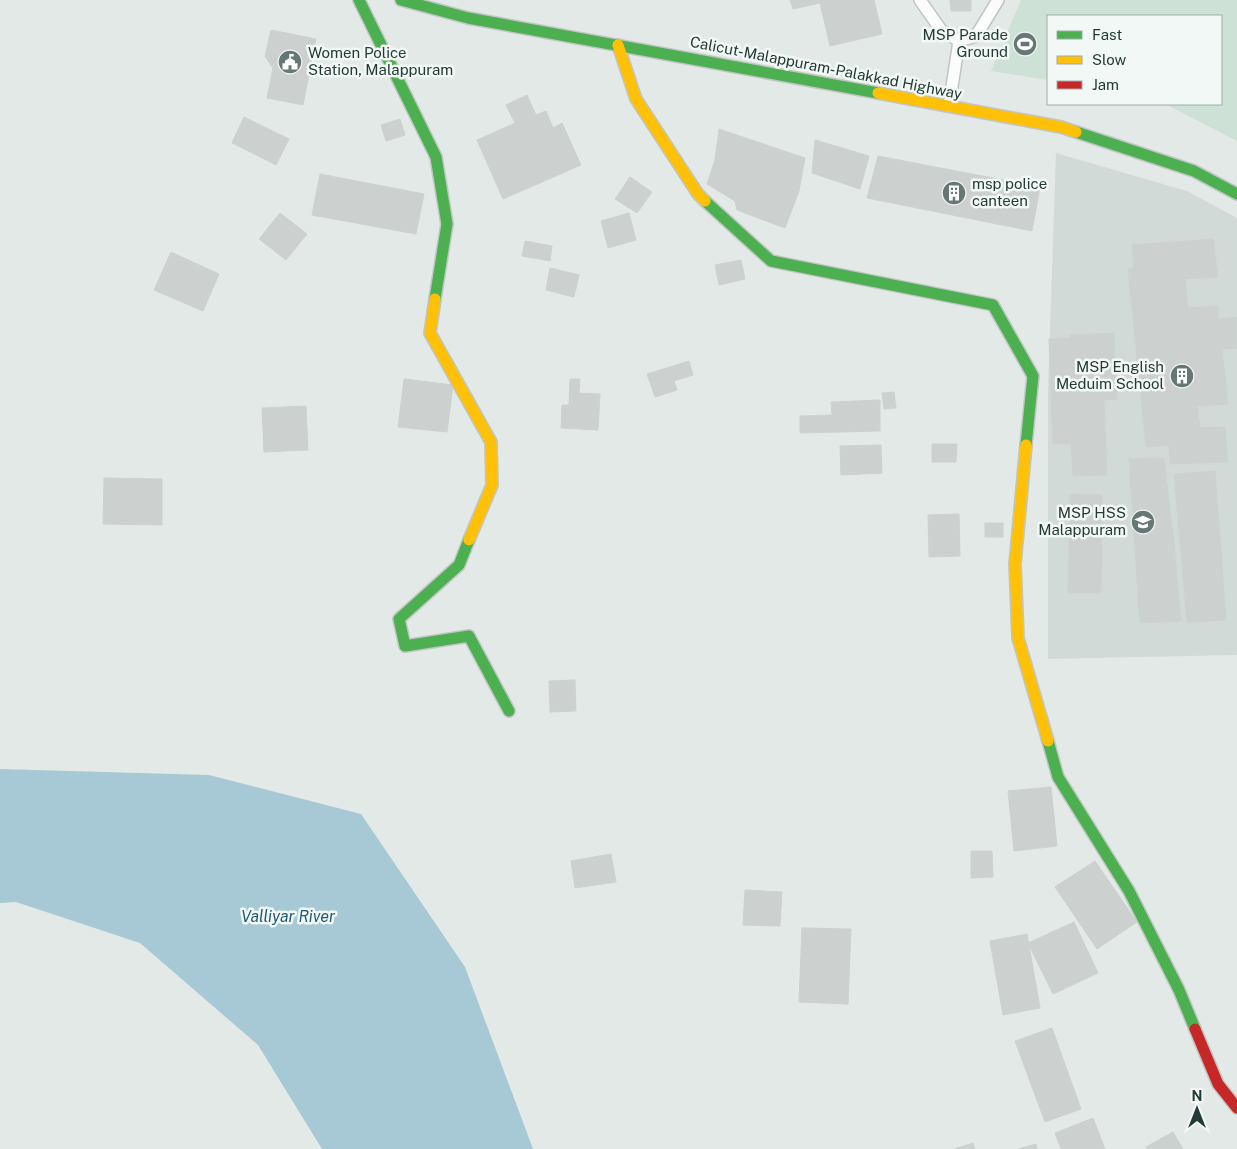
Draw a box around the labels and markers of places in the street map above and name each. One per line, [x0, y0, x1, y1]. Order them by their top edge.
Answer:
place label: MSP Parade Ground [922, 26, 1008, 60]
sports icon: MSP Parade Ground [1012, 31, 1038, 57]
place label: Women Police Station, Malappuram [308, 44, 453, 78]
public building icon: Women Police Station, Malappuram [277, 49, 303, 75]
place label: msp police canteen [972, 175, 1047, 209]
building icon: msp police canteen [941, 180, 967, 206]
place label: MSP English Meduim School [1056, 358, 1164, 392]
building icon: MSP English Meduim School [1169, 363, 1195, 389]
place label: MSP HSS Malappuram [1038, 504, 1126, 538]
school or university icon: MSP HSS Malappuram [1130, 509, 1156, 535]

